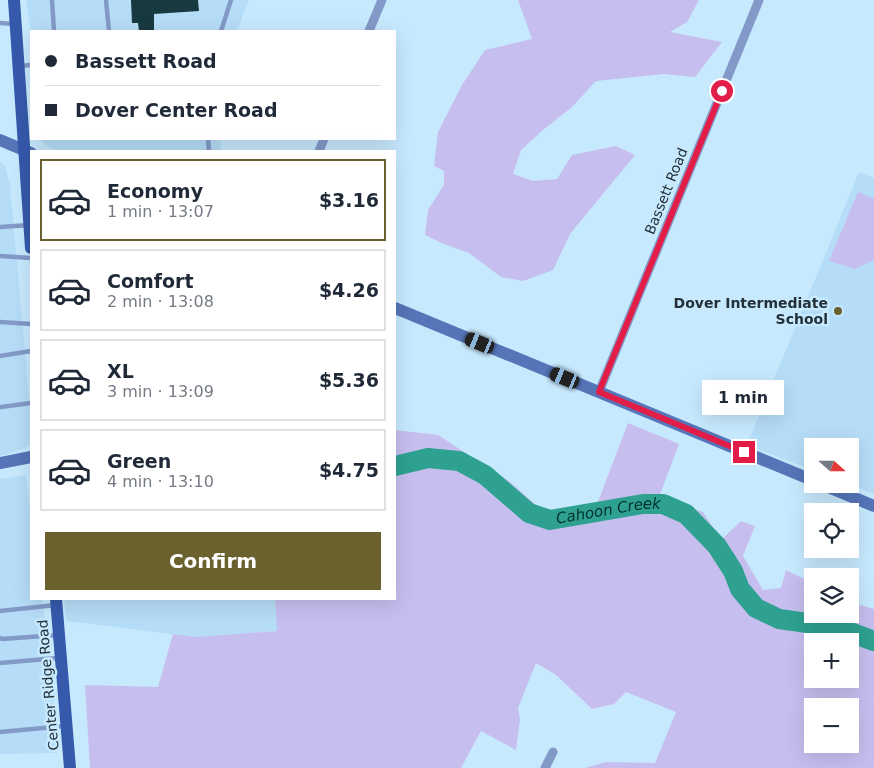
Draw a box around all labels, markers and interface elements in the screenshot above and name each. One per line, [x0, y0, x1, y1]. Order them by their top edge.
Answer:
text: Bassett Road [75, 50, 217, 72]
route start [711, 80, 733, 102]
text: Dover Center Road [75, 99, 278, 121]
street label: Bassett Road [641, 145, 691, 237]
icon: car [47, 178, 92, 223]
text: Economy [107, 180, 203, 202]
text: $3.16 [319, 189, 379, 211]
text: 1 min · 13:07 [107, 202, 214, 221]
icon: car [47, 268, 92, 313]
text: Comfort [107, 270, 194, 292]
text: $4.26 [319, 279, 379, 301]
text: 2 min · 13:08 [107, 292, 214, 311]
place label: Dover Intermediate School [674, 295, 828, 327]
marker: Dover Intermediate School [832, 305, 844, 317]
car [463, 330, 496, 356]
icon: car [47, 358, 92, 403]
text: XL [107, 360, 134, 382]
car [548, 365, 581, 391]
text: $5.36 [319, 369, 379, 391]
callout: 1 min [703, 380, 785, 414]
text: 3 min · 13:09 [107, 382, 214, 401]
text: 1 min [718, 388, 768, 407]
north arrow [804, 438, 859, 492]
map controls [804, 438, 859, 753]
route end [733, 441, 755, 463]
icon: car [47, 448, 92, 493]
text: Green [107, 450, 171, 472]
text: $4.75 [319, 459, 379, 481]
text: 4 min · 13:10 [107, 472, 214, 491]
water label: Cahoon Creek [555, 495, 662, 528]
button: locate [804, 503, 859, 558]
button: Confirm [45, 532, 381, 590]
button: layers [804, 568, 859, 623]
street label: Center Ridge Road [34, 619, 62, 751]
button: + [804, 633, 859, 688]
button: − [804, 698, 859, 753]

